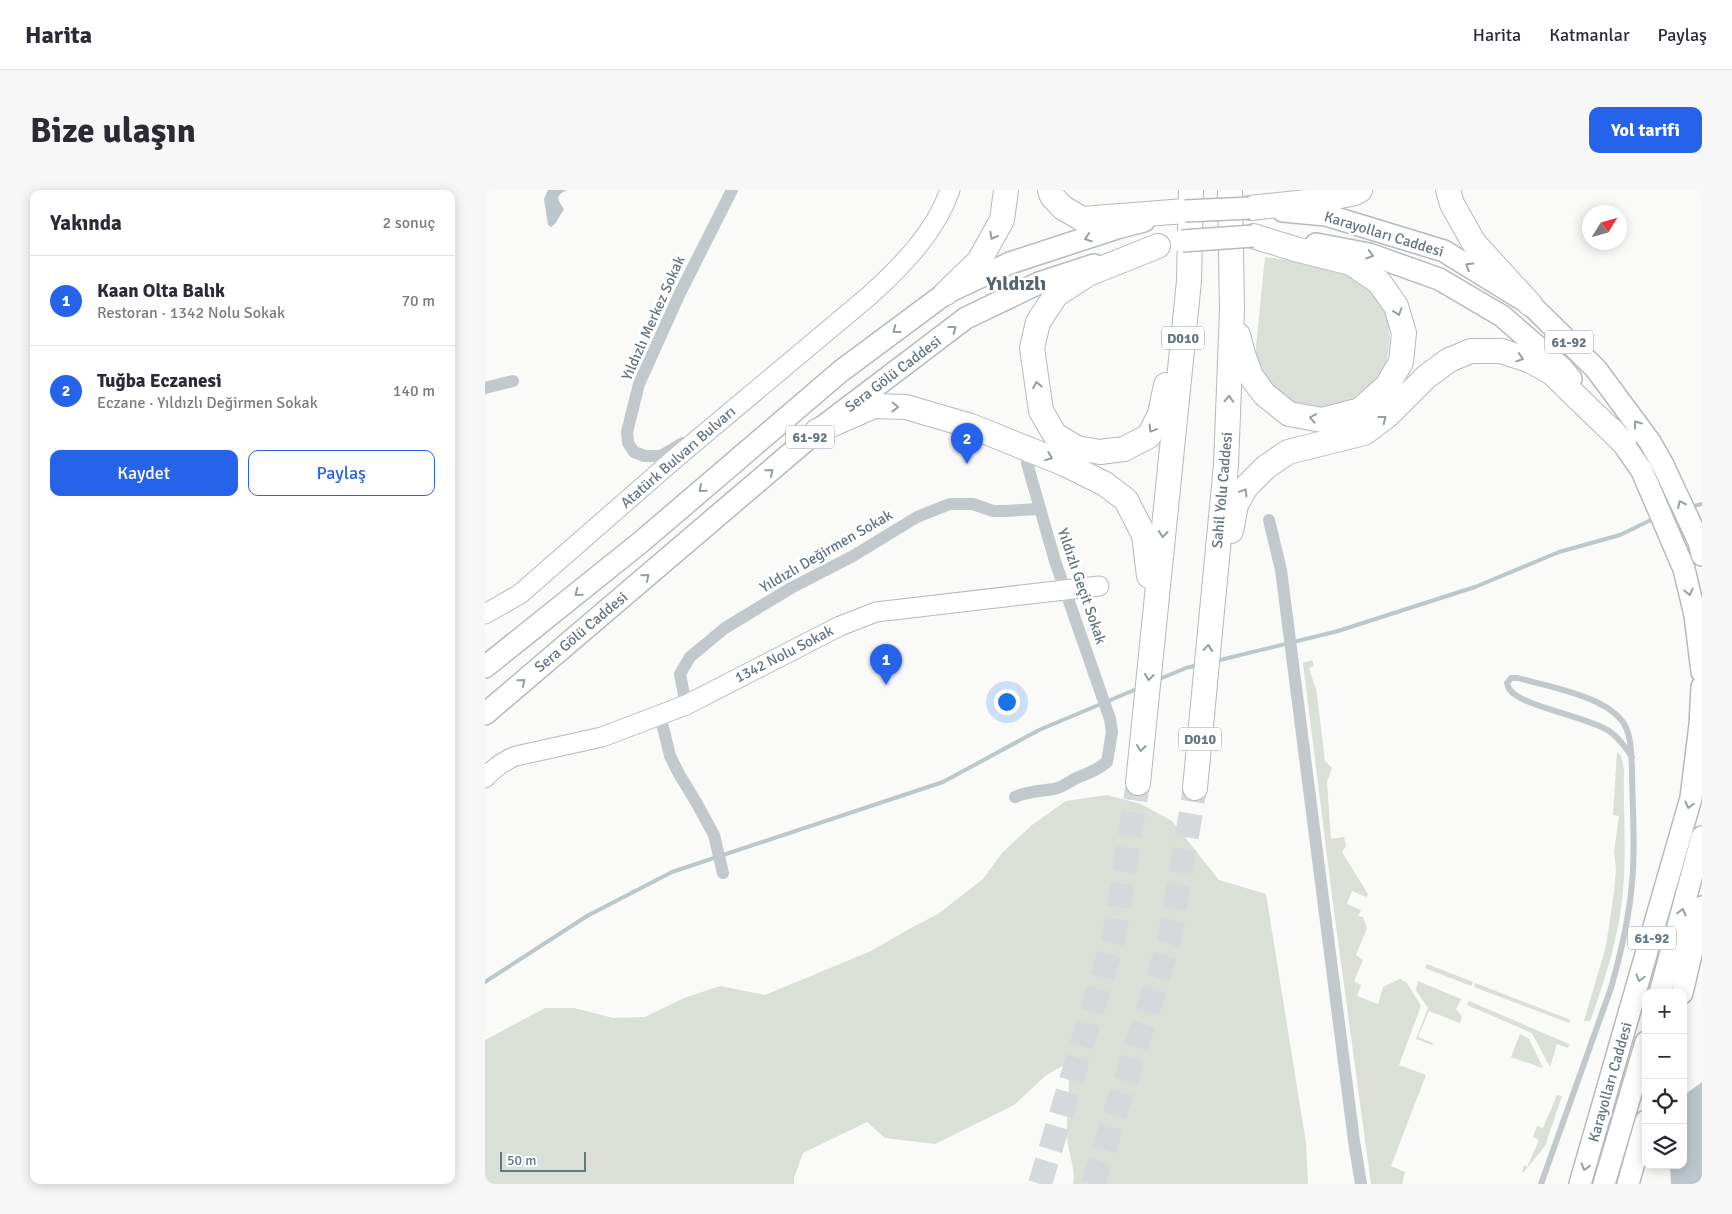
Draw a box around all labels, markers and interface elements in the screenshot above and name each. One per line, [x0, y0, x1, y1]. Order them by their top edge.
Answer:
text: Harita [25, 20, 92, 50]
text: Harita [1473, 24, 1521, 46]
text: Katmanlar [1549, 24, 1630, 46]
text: Paylaş [1658, 24, 1707, 46]
button: Yol tarifi [1589, 107, 1702, 153]
text: Bize ulaşın [30, 109, 196, 152]
north arrow [1582, 205, 1627, 250]
street label: Karayolları Caddesi [1322, 207, 1446, 261]
text: Yakında [50, 210, 122, 236]
text: 2 sonuç [383, 213, 435, 233]
one-way arrow [989, 231, 999, 240]
one-way arrow [1084, 232, 1092, 242]
one-way arrow [1366, 249, 1374, 259]
street label: Yıldızlı Merkez Sokak [617, 252, 689, 383]
one-way arrow [1466, 263, 1475, 273]
district label: Yıldızlı [985, 271, 1046, 296]
text: Kaan Olta Balık [97, 279, 225, 303]
text: 1 [62, 291, 70, 311]
text: 70 m [401, 291, 435, 311]
text: Restoran · 1342 Nolu Sokak [97, 303, 285, 323]
one-way arrow [1392, 308, 1402, 316]
one-way arrow [892, 324, 902, 333]
one-way arrow [947, 326, 956, 334]
road number: D010 [1162, 326, 1204, 350]
road number: 61-92 [1545, 330, 1593, 353]
street label: Sera Gölü Caddesi [841, 332, 945, 416]
one-way arrow [1516, 352, 1524, 362]
text: Tuğba Eczanesi [97, 369, 222, 393]
text: 2 [62, 381, 70, 401]
text: 140 m [393, 381, 435, 401]
one-way arrow [1032, 381, 1042, 390]
text: Eczane · Yıldızlı Değirmen Sokak [97, 393, 318, 413]
one-way arrow [1223, 394, 1234, 402]
street label: Atatürk Bulvarı Bulvarı [617, 402, 739, 512]
one-way arrow [892, 402, 900, 412]
one-way arrow [1309, 414, 1318, 424]
one-way arrow [1377, 416, 1386, 424]
one-way arrow [1634, 420, 1643, 430]
pin: 2 [951, 423, 983, 464]
one-way arrow [1148, 424, 1158, 433]
road number: 61-92 [786, 426, 834, 448]
street label: Sahil Yolu Caddesi [1208, 431, 1236, 549]
button: Kaydet [50, 450, 238, 496]
button: Paylaş [248, 450, 435, 496]
one-way arrow [1044, 451, 1053, 462]
one-way arrow [764, 468, 773, 477]
one-way arrow [699, 483, 708, 492]
one-way arrow [1237, 488, 1247, 497]
one-way arrow [1677, 500, 1687, 509]
street label: Yıldızlı Değirmen Sokak [756, 505, 896, 596]
street label: Yıldızlı Geçit Sokak [1054, 526, 1110, 647]
one-way arrow [1158, 530, 1169, 538]
one-way arrow [640, 575, 649, 583]
one-way arrow [575, 587, 584, 595]
street label: Sera Gölü Caddesi [531, 588, 631, 676]
one-way arrow [1683, 588, 1694, 597]
street label: 1342 Nolu Sokak [732, 621, 837, 687]
one-way arrow [1202, 643, 1213, 651]
pin: 1 [870, 644, 902, 685]
one-way arrow [1144, 673, 1155, 681]
one-way arrow [516, 679, 525, 688]
your location [994, 689, 1020, 715]
road number: D010 [1179, 728, 1221, 750]
one-way arrow [1136, 744, 1147, 752]
one-way arrow [1684, 800, 1695, 809]
one-way arrow [1677, 909, 1687, 917]
road number: 61-92 [1628, 926, 1676, 950]
one-way arrow [1636, 973, 1646, 981]
map controls [1642, 989, 1687, 1169]
button: + [1642, 989, 1687, 1034]
street label: Karayolları Caddesi [1584, 1020, 1636, 1144]
button: − [1642, 1034, 1687, 1079]
button: locate [1642, 1079, 1687, 1124]
button: layers [1642, 1124, 1687, 1169]
scale bar [500, 1149, 586, 1172]
text: 50 m [507, 1152, 536, 1169]
one-way arrow [1581, 1163, 1591, 1171]

